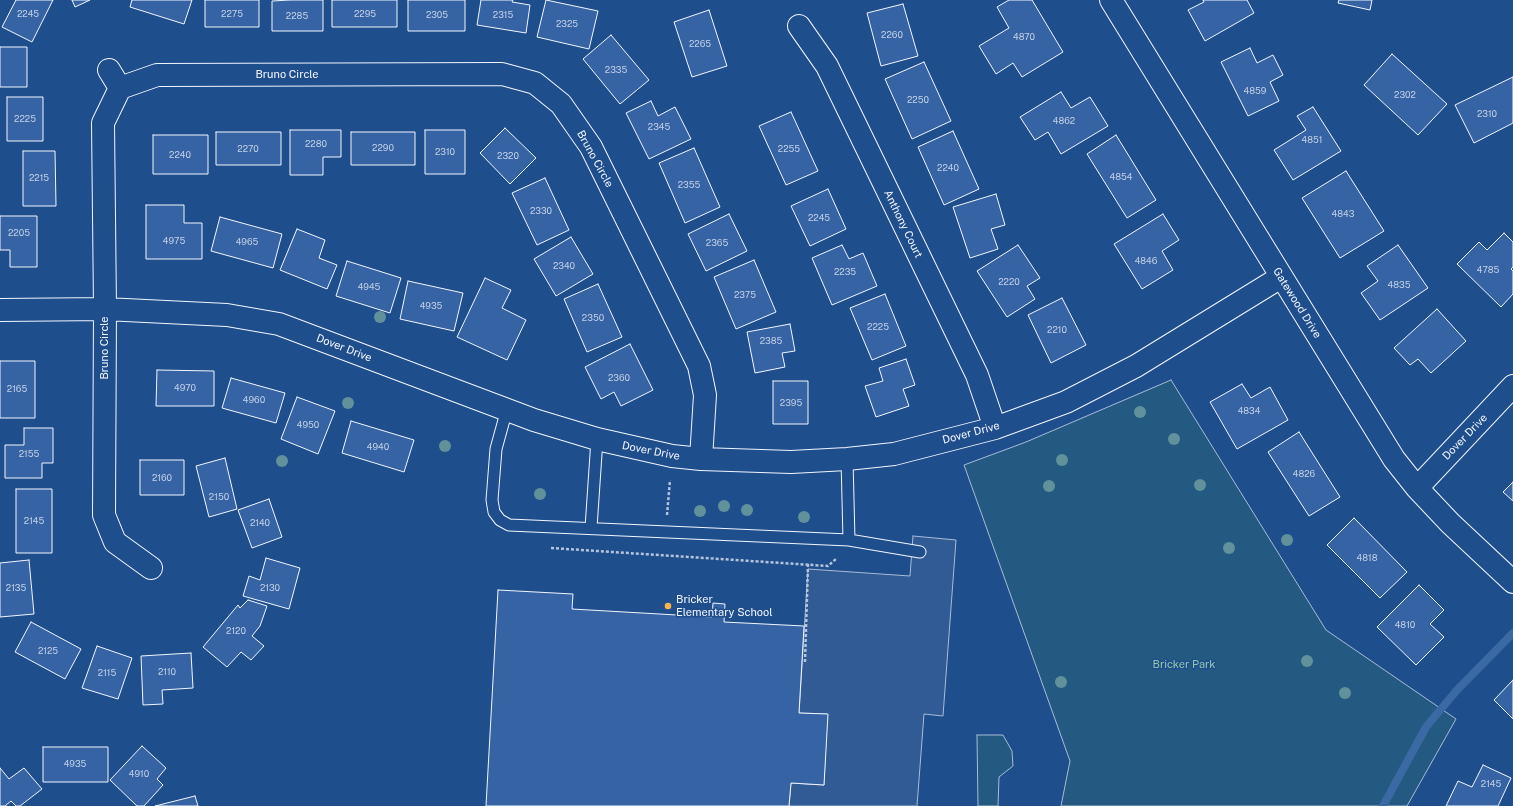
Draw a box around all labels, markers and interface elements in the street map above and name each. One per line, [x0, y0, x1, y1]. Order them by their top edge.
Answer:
house number: 2245 [17, 9, 39, 19]
house number: 2275 [221, 9, 243, 19]
house number: 2295 [354, 9, 376, 19]
house number: 2305 [426, 10, 448, 20]
house number: 2315 [493, 10, 513, 20]
house number: 2285 [286, 11, 308, 21]
house number: 2325 [556, 19, 578, 29]
house number: 2260 [881, 30, 903, 40]
house number: 4870 [1013, 32, 1035, 42]
house number: 2265 [689, 39, 711, 49]
house number: 2335 [605, 65, 627, 75]
street label: Bruno Circle [255, 68, 319, 82]
house number: 4859 [1244, 86, 1266, 96]
house number: 2302 [1394, 90, 1416, 100]
house number: 2250 [907, 95, 929, 105]
house number: 2310 [1477, 109, 1497, 119]
house number: 2225 [14, 114, 36, 124]
house number: 4862 [1053, 116, 1075, 126]
house number: 2345 [648, 122, 670, 132]
street label: Bruno Circle [574, 128, 616, 190]
house number: 4851 [1302, 135, 1322, 145]
house number: 2280 [305, 139, 327, 149]
house number: 2290 [372, 143, 394, 153]
house number: 2270 [237, 144, 259, 154]
house number: 2255 [778, 144, 800, 154]
house number: 2310 [435, 147, 455, 157]
house number: 2240 [169, 150, 191, 160]
house number: 2320 [497, 151, 519, 161]
house number: 2240 [937, 163, 959, 173]
house number: 4854 [1110, 172, 1132, 182]
house number: 2215 [29, 173, 49, 183]
house number: 2355 [678, 180, 700, 190]
street label: Anthony Court [881, 188, 925, 260]
house number: 2330 [530, 206, 552, 216]
house number: 4843 [1332, 209, 1354, 219]
house number: 2245 [808, 213, 830, 223]
house number: 2205 [8, 228, 30, 238]
house number: 4975 [163, 236, 185, 246]
house number: 4965 [236, 237, 258, 247]
house number: 2365 [706, 238, 728, 248]
house number: 4846 [1135, 256, 1157, 266]
house number: 2340 [553, 261, 575, 271]
street label: Gatewood Drive [1270, 265, 1324, 341]
house number: 4785 [1477, 265, 1499, 275]
house number: 2235 [834, 267, 856, 277]
house number: 2220 [998, 277, 1020, 287]
house number: 4835 [1388, 280, 1410, 290]
house number: 4945 [358, 282, 380, 292]
house number: 2375 [734, 290, 756, 300]
house number: 4935 [420, 301, 442, 311]
house number: 2350 [582, 313, 604, 323]
street label: Bruno Circle [98, 316, 112, 380]
house number: 2225 [867, 322, 889, 332]
house number: 2210 [1047, 325, 1067, 335]
street label: Dover Drive [314, 331, 374, 365]
house number: 2385 [760, 336, 782, 346]
house number: 2360 [608, 373, 630, 383]
house number: 4970 [174, 383, 196, 393]
house number: 2165 [7, 384, 27, 394]
house number: 4960 [243, 395, 265, 405]
house number: 2395 [780, 398, 802, 408]
house number: 4834 [1238, 406, 1260, 416]
street label: Dover Drive [1440, 411, 1490, 463]
street label: Dover Drive [941, 419, 1001, 447]
house number: 4950 [297, 420, 319, 430]
street label: Dover Drive [621, 439, 681, 463]
house number: 4940 [367, 442, 389, 452]
house number: 2155 [19, 449, 39, 459]
house number: 4826 [1293, 469, 1315, 479]
house number: 2160 [152, 473, 172, 483]
house number: 2150 [209, 492, 229, 502]
house number: 2145 [24, 516, 44, 526]
house number: 2140 [250, 518, 270, 528]
house number: 4818 [1357, 553, 1377, 563]
house number: 2135 [6, 583, 26, 593]
house number: 2130 [260, 583, 280, 593]
place label: Bricker Elementary School [676, 593, 773, 619]
marker: Bricker Elementary School [663, 601, 673, 611]
house number: 4810 [1395, 620, 1415, 630]
house number: 2120 [226, 626, 246, 636]
house number: 2125 [38, 646, 58, 656]
park label: Bricker Park [1153, 658, 1215, 672]
house number: 2110 [158, 667, 176, 677]
house number: 2115 [98, 668, 116, 678]
house number: 4935 [64, 759, 86, 769]
house number: 4910 [129, 769, 149, 779]
house number: 2145 [1481, 779, 1501, 789]

